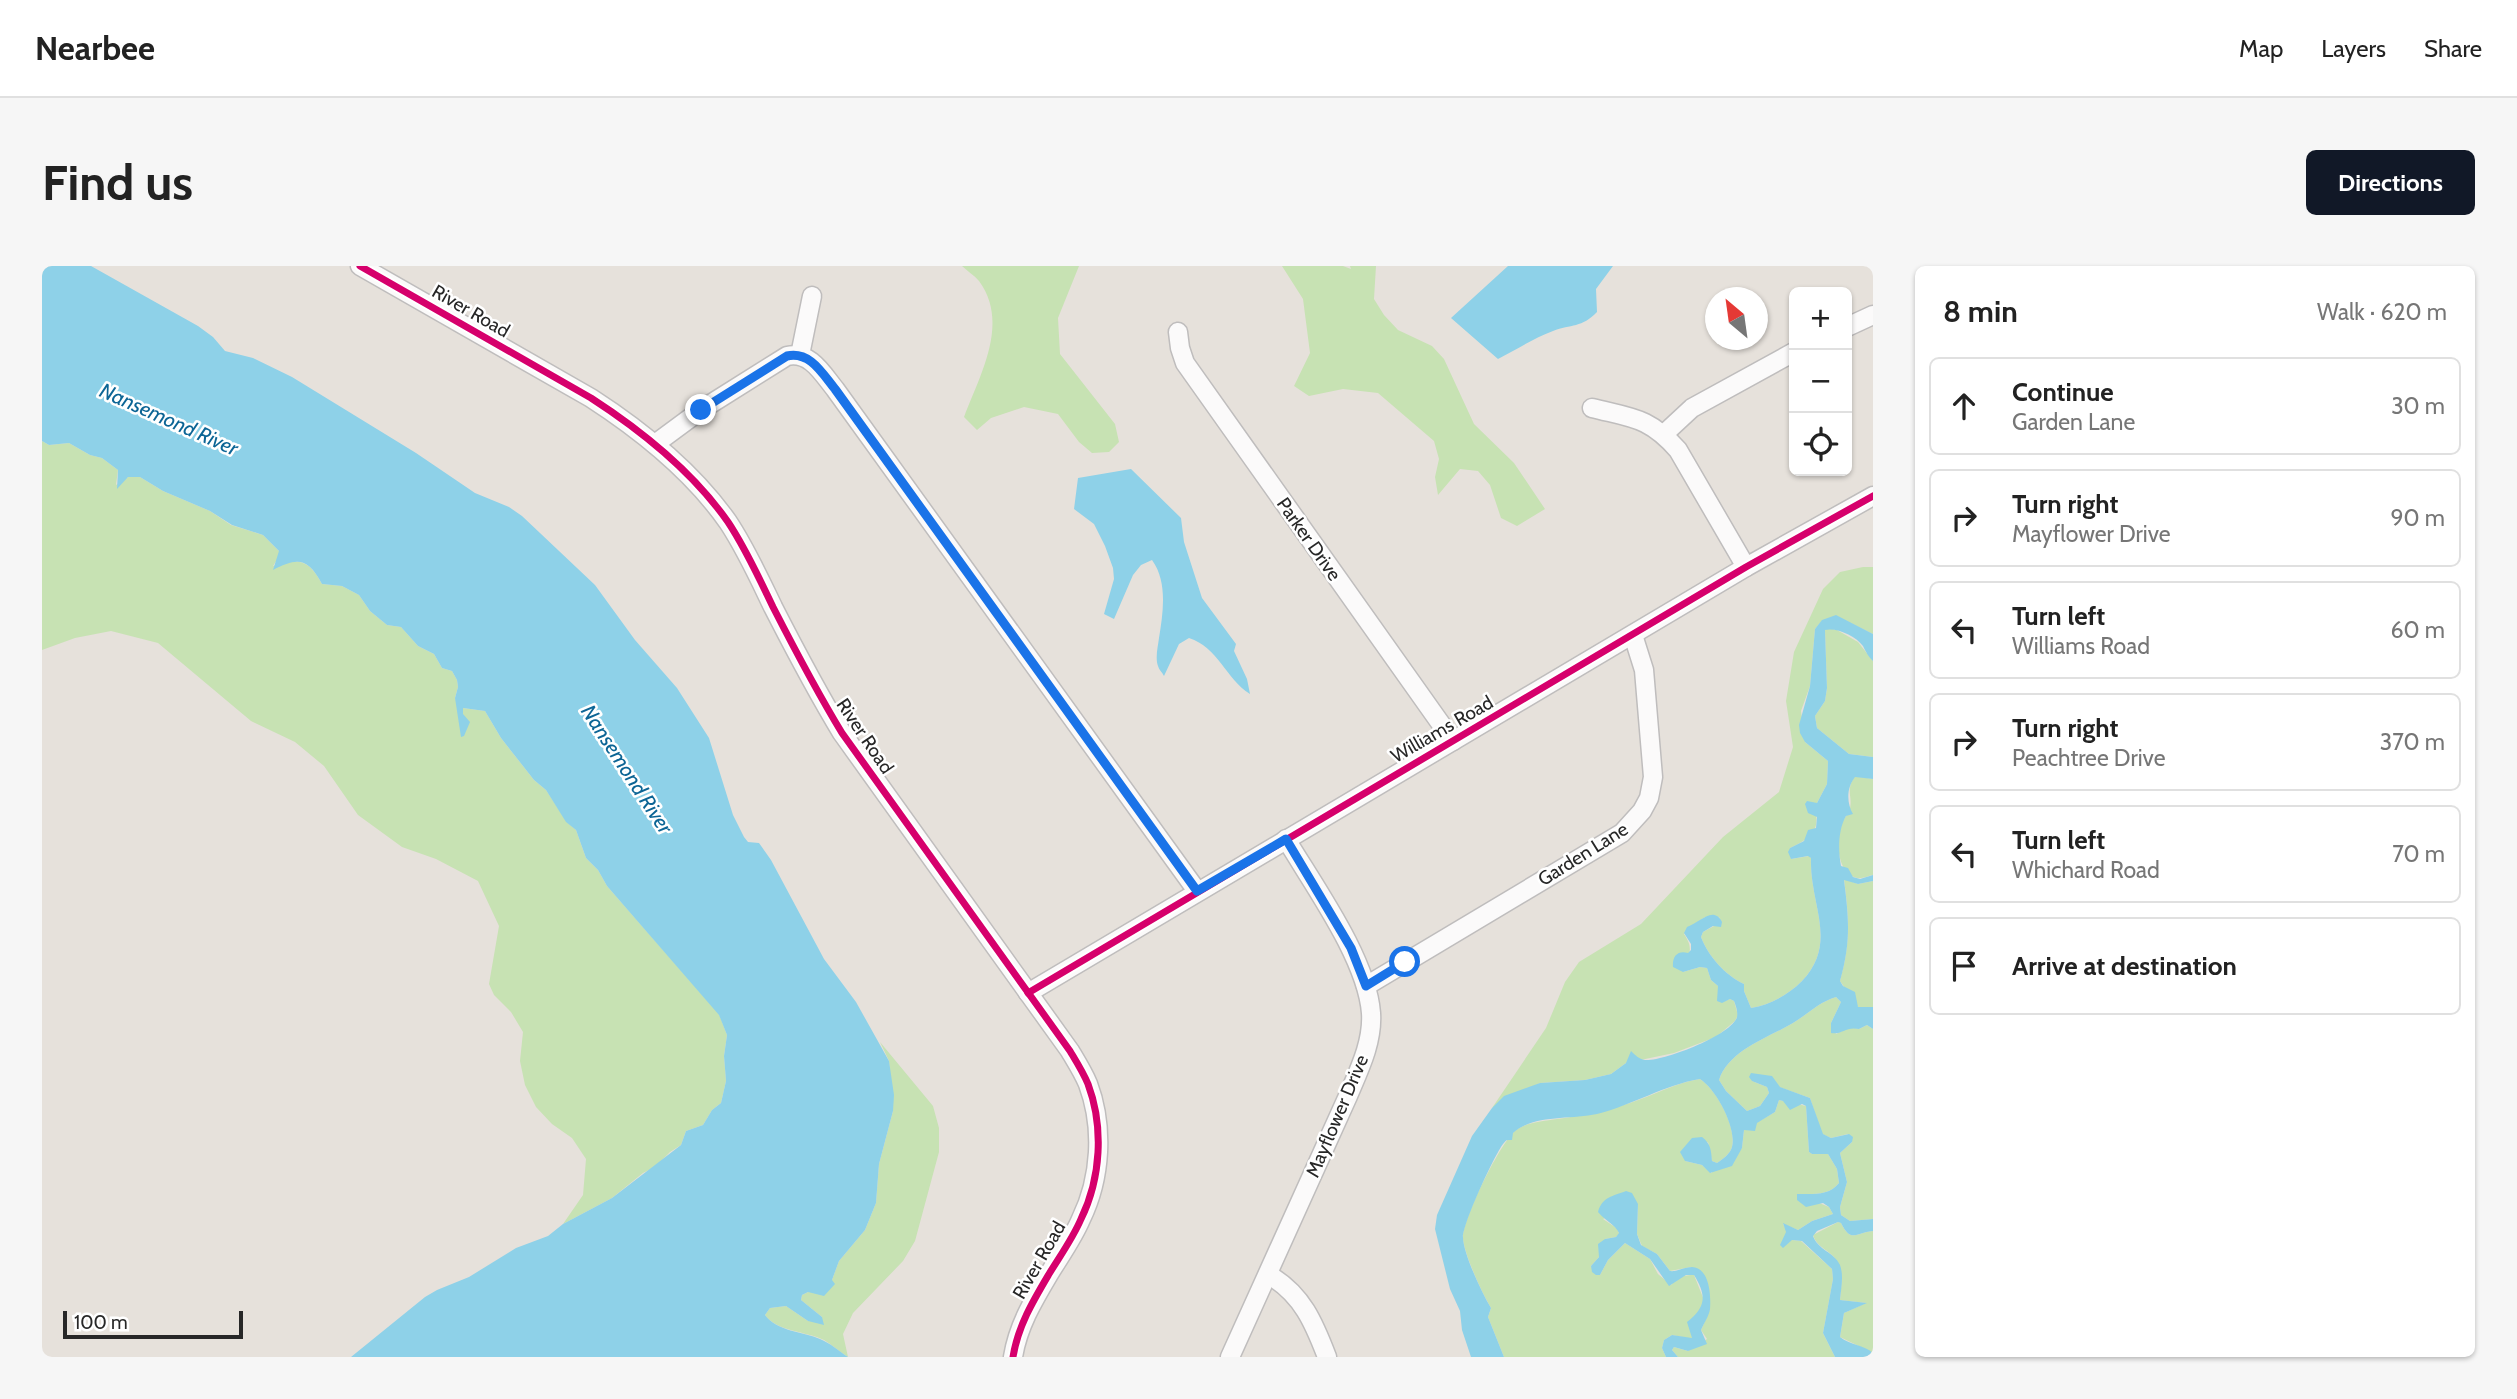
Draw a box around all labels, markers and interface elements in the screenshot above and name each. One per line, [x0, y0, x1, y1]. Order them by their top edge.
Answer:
text: Nearbee [35, 28, 155, 68]
text: Map [2239, 34, 2283, 63]
text: Layers [2321, 34, 2386, 63]
text: Share [2424, 34, 2482, 63]
button: Directions [2306, 150, 2475, 215]
text: Find us [42, 153, 193, 212]
street label: River Road [428, 280, 514, 342]
north arrow [1705, 287, 1768, 350]
map controls [1789, 287, 1852, 476]
button: + [1789, 287, 1852, 350]
text: 8 min [1943, 293, 2018, 330]
text: Walk · 620 m [2317, 298, 2447, 326]
button: − [1789, 350, 1852, 413]
text: Continue [2012, 376, 2114, 408]
water label: Nansemond River [96, 377, 243, 461]
icon: ahead [1945, 387, 1983, 425]
text: 30 m [2391, 392, 2445, 420]
route end [685, 394, 716, 425]
text: Garden Lane [2012, 408, 2135, 436]
button: locate [1789, 413, 1852, 476]
text: Turn right [2012, 488, 2118, 520]
street label: Parker Drive [1272, 493, 1346, 585]
icon: right [1945, 499, 1983, 537]
text: 90 m [2391, 504, 2445, 532]
text: Mayflower Drive [2012, 520, 2171, 548]
text: Turn left [2012, 600, 2105, 632]
icon: left [1945, 611, 1983, 649]
text: 60 m [2391, 616, 2445, 644]
text: Williams Road [2012, 632, 2150, 660]
street label: Williams Road [1387, 691, 1497, 767]
street label: River Road [831, 694, 899, 778]
water label: Nansemond River [576, 700, 679, 839]
text: Turn right [2012, 712, 2118, 744]
icon: right [1945, 723, 1983, 761]
text: 370 m [2380, 728, 2445, 756]
text: Peachtree Drive [2012, 744, 2165, 772]
street label: Garden Lane [1534, 817, 1632, 891]
text: Turn left [2012, 824, 2105, 856]
icon: left [1945, 835, 1983, 873]
text: 70 m [2392, 840, 2445, 868]
text: Whichard Road [2012, 856, 2160, 884]
route start [1389, 946, 1420, 977]
icon: arrive [1945, 947, 1983, 985]
text: Arrive at destination [2012, 950, 2237, 982]
street label: Mayflower Drive [1301, 1051, 1373, 1181]
street label: River Road [1008, 1217, 1070, 1303]
scale bar [63, 1308, 243, 1340]
text: 100 m [74, 1311, 128, 1334]

